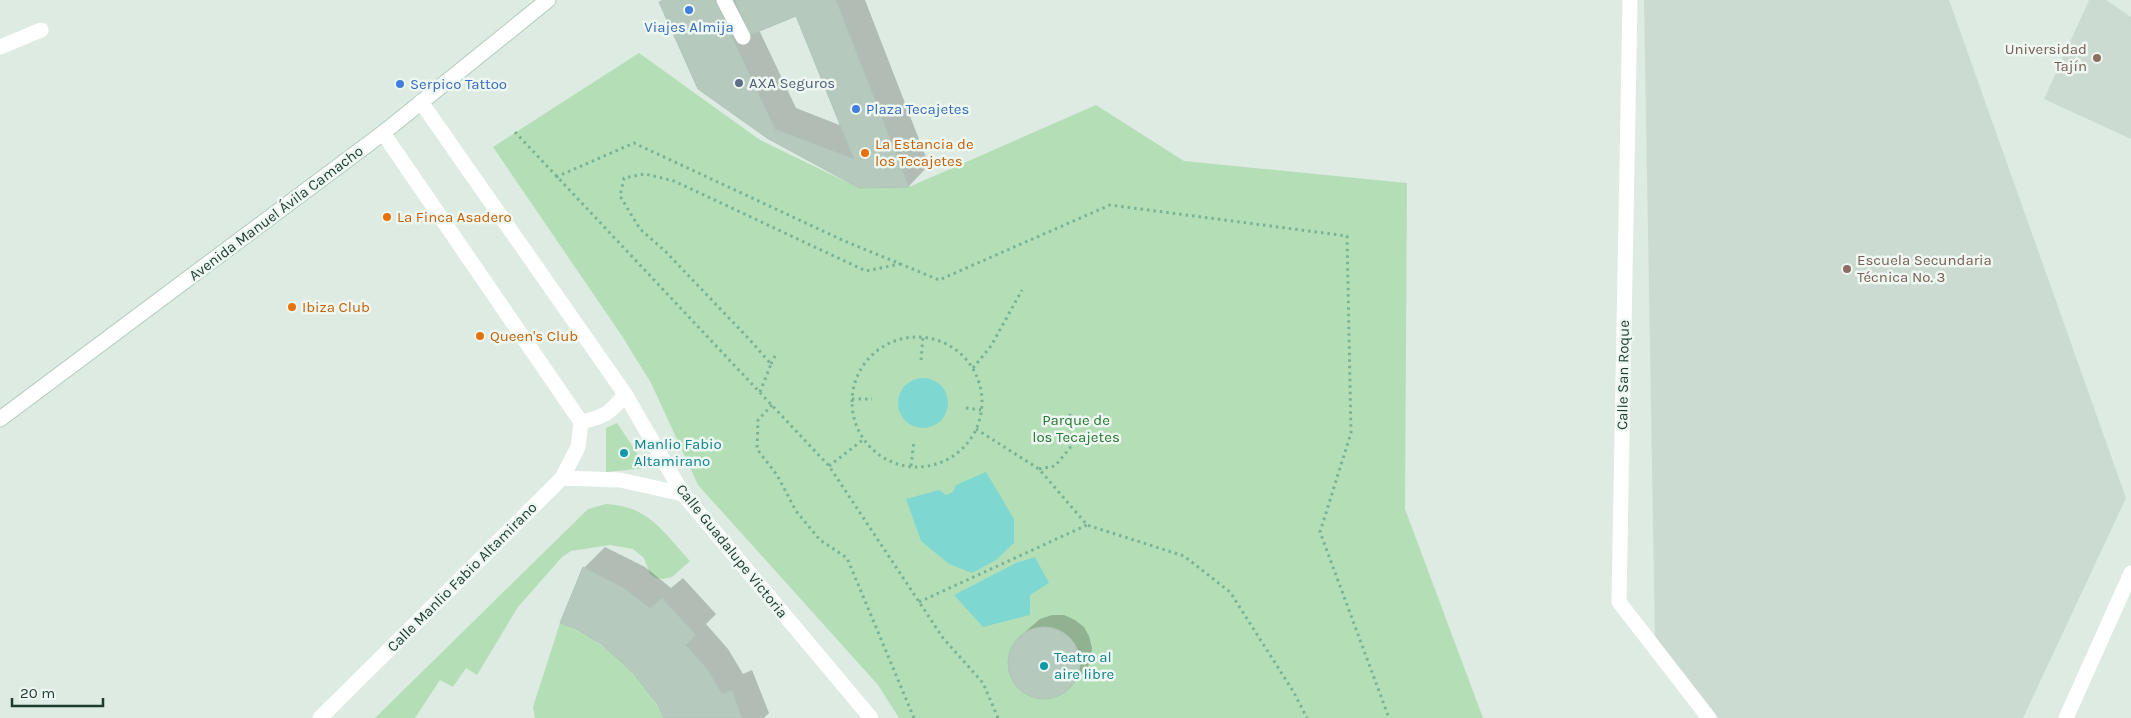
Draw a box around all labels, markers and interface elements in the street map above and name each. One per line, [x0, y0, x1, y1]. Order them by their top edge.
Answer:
marker: Viajes Almija [683, 4, 695, 16]
place label: Viajes Almija [644, 18, 734, 36]
place label: Universidad Tajín [2005, 40, 2087, 75]
marker: Universidad Tajín [2091, 52, 2103, 64]
place label: AXA Seguros [749, 74, 835, 92]
place label: Serpico Tattoo [410, 75, 507, 93]
marker: AXA Seguros [733, 77, 745, 89]
marker: Serpico Tattoo [394, 78, 406, 90]
place label: Plaza Tecajetes [866, 100, 969, 118]
marker: Plaza Tecajetes [850, 103, 862, 115]
place label: La Estancia de los Tecajetes [875, 135, 974, 170]
street label: Avenida Manuel Ávila Camacho [185, 142, 367, 284]
marker: La Estancia de los Tecajetes [859, 147, 871, 159]
place label: La Finca Asadero [397, 208, 512, 226]
marker: La Finca Asadero [381, 211, 393, 223]
place label: Escuela Secundaria Técnica No. 3 [1857, 251, 1992, 286]
marker: Escuela Secundaria Técnica No. 3 [1841, 263, 1853, 275]
place label: Ibiza Club [302, 298, 370, 316]
marker: Ibiza Club [286, 301, 298, 313]
street label: Calle San Roque [1613, 320, 1633, 430]
place label: Queen's Club [490, 327, 578, 345]
marker: Queen's Club [474, 330, 486, 342]
park label: Parque de los Tecajetes [1032, 411, 1120, 446]
place label: Manlio Fabio Altamirano [634, 435, 722, 470]
marker: Manlio Fabio Altamirano [618, 447, 630, 459]
street label: Calle Guadalupe Victoria [672, 480, 792, 622]
street label: Calle Manlio Fabio Altamirano [383, 498, 541, 656]
place label: Teatro al aire libre [1054, 648, 1114, 683]
marker: Teatro al aire libre [1038, 660, 1050, 672]
scale bar [12, 676, 104, 708]
text: 20 m [20, 684, 55, 702]

